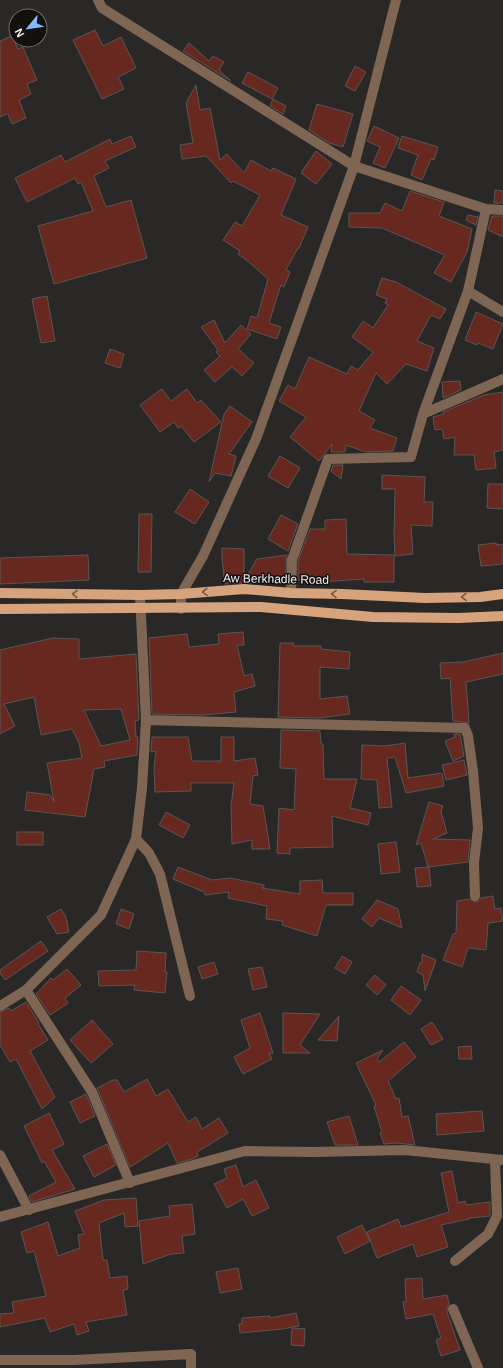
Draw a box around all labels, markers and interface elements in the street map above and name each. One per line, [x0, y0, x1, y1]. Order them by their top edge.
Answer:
north arrow [8, 8, 48, 48]
text: N [12, 26, 26, 39]
street label: Aw Berkhadle Road [223, 571, 329, 587]
one-way arrow [202, 588, 208, 597]
one-way arrow [331, 589, 337, 598]
one-way arrow [72, 590, 78, 598]
one-way arrow [461, 593, 467, 601]

